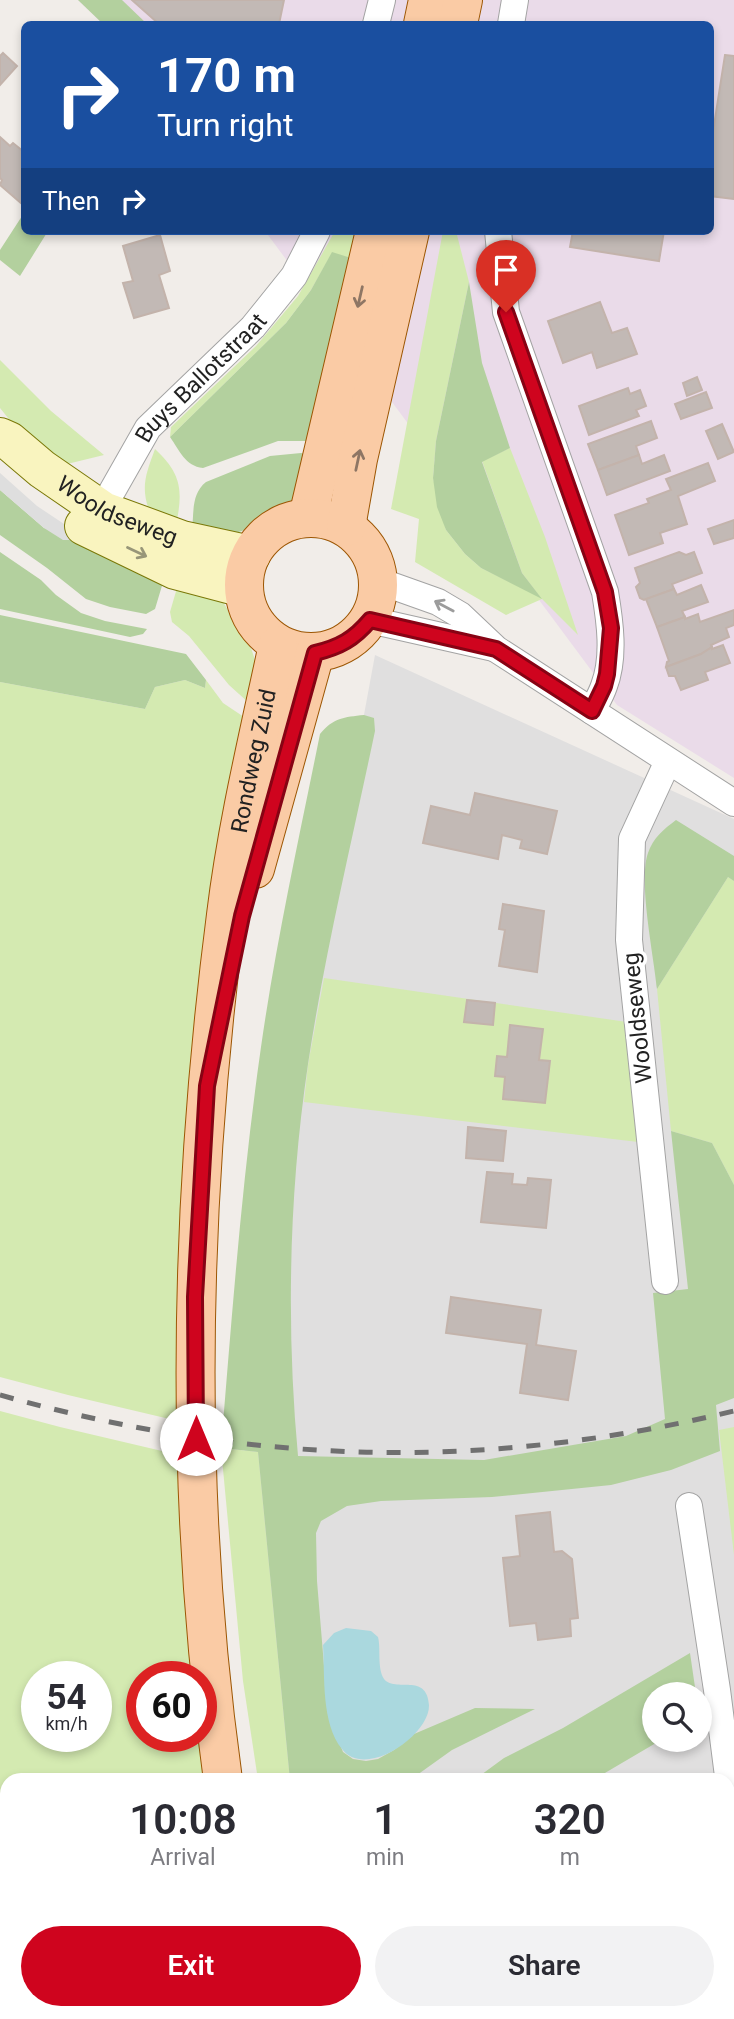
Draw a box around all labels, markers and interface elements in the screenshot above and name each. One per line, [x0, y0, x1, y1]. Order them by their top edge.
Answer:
text: 170 m [157, 47, 296, 104]
icon: right [42, 49, 133, 140]
text: Turn right [157, 106, 293, 144]
icon: right [114, 182, 152, 220]
text: Then [42, 186, 100, 216]
pin [476, 240, 536, 312]
icon: arrive [487, 251, 525, 289]
one-way arrow [352, 286, 365, 308]
street label: Buys Ballotstraat [130, 308, 273, 447]
one-way arrow [352, 449, 365, 472]
street label: Wooldseweg [52, 470, 181, 551]
one-way arrow [126, 546, 147, 560]
one-way arrow [434, 598, 454, 612]
street label: Rondweg Zuid [226, 687, 282, 835]
street label: Wooldseweg [617, 951, 658, 1085]
position arrow [159, 1402, 233, 1476]
speed limit sign: 60 [126, 1661, 217, 1752]
text: 54 [46, 1677, 87, 1718]
map controls [642, 1682, 712, 1752]
button: search [642, 1682, 712, 1752]
text: km/h [45, 1713, 88, 1734]
text: 10:08 [129, 1795, 237, 1844]
text: 1 [373, 1795, 397, 1844]
text: 320 [534, 1795, 606, 1844]
text: Arrival [150, 1844, 216, 1871]
text: min [366, 1844, 404, 1871]
text: m [560, 1844, 580, 1871]
button: Exit [21, 1926, 361, 2006]
button: Share [375, 1926, 714, 2006]

